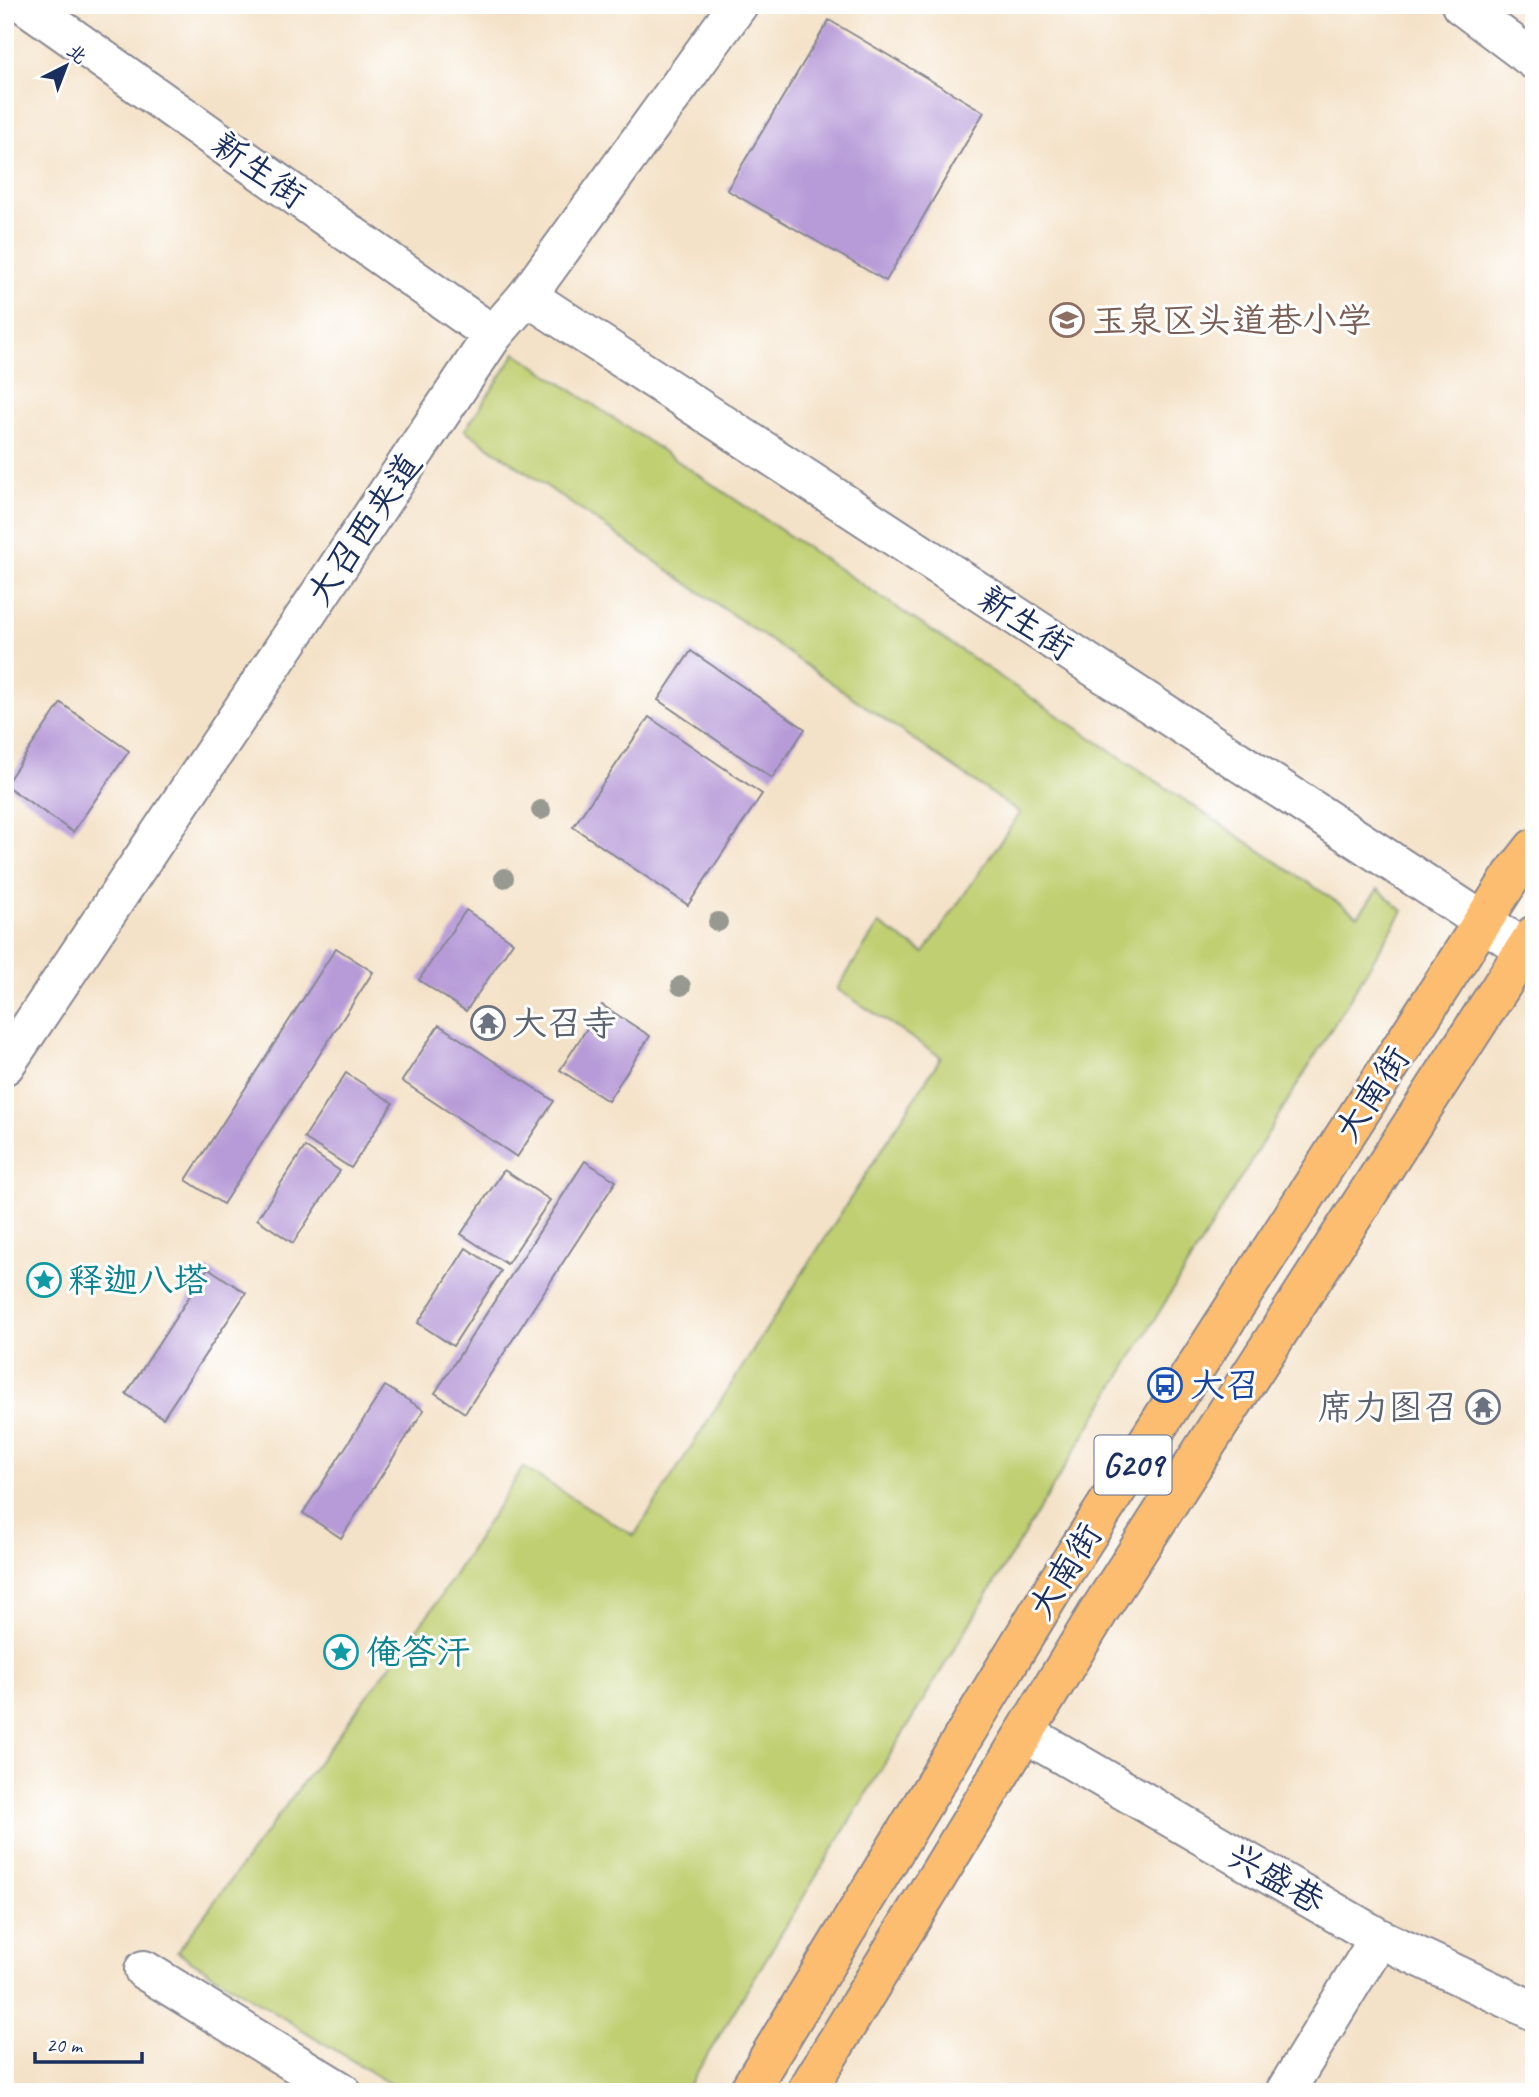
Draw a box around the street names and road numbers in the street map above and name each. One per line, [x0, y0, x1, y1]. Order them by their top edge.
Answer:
street label: 新生街 [203, 121, 315, 219]
street label: 大召西夹道 [296, 444, 432, 614]
street label: 新生街 [970, 576, 1082, 670]
street label: 大南街 [1325, 1038, 1419, 1150]
road number: G209 [1094, 1436, 1172, 1494]
street label: 大南街 [1018, 1515, 1112, 1627]
street label: 兴盛巷 [1219, 1832, 1333, 1924]

